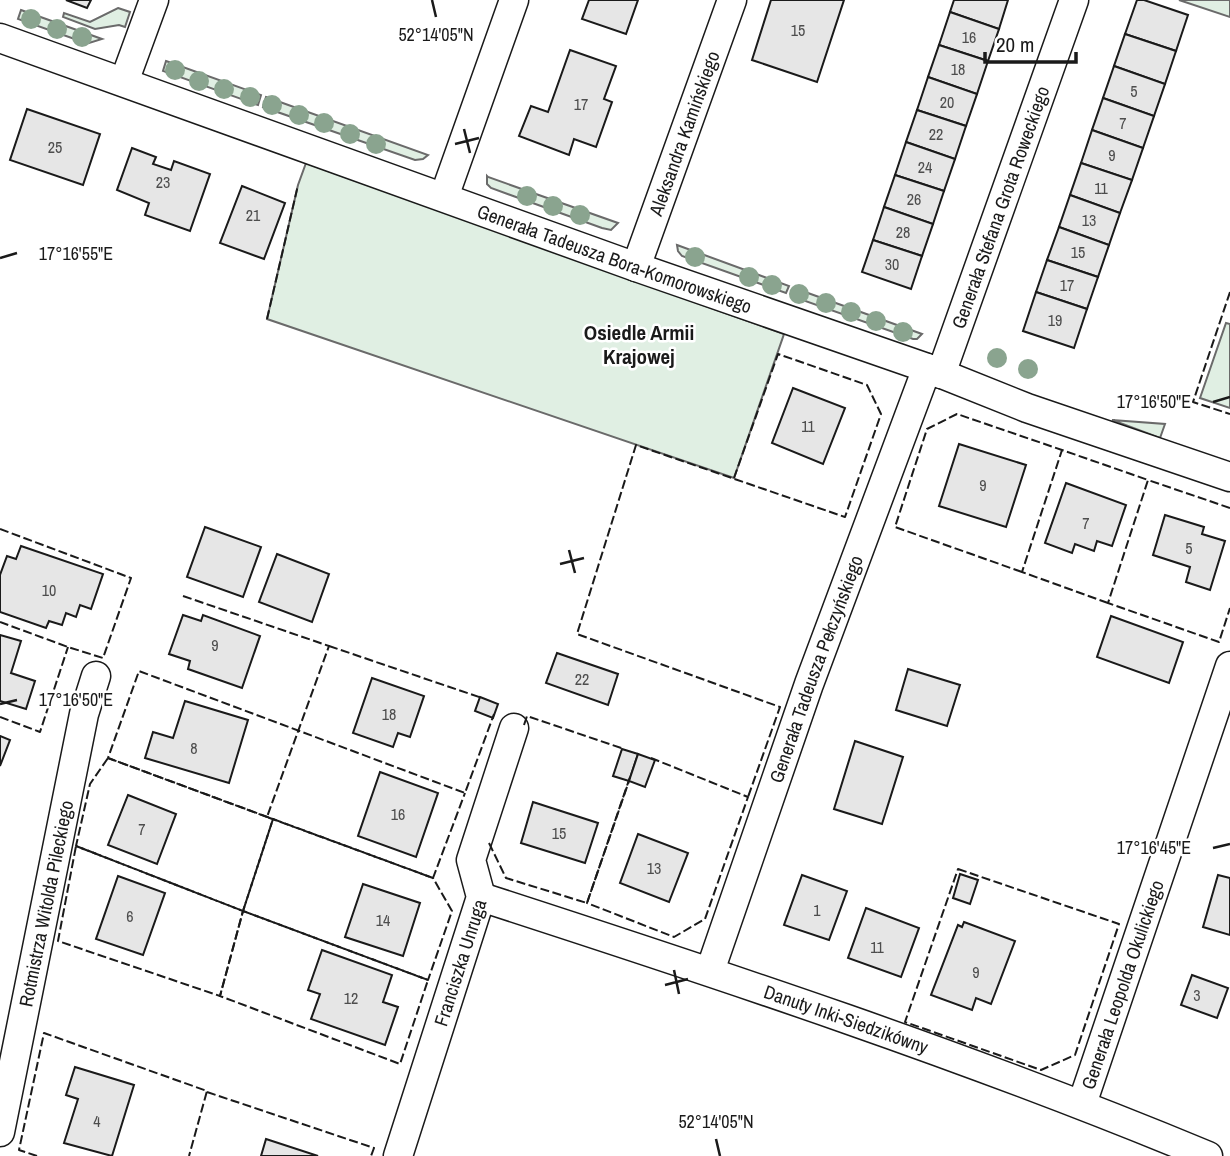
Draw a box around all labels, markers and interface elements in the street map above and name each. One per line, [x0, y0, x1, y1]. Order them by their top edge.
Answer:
house number: 15 [791, 19, 805, 41]
scale bar [985, 21, 1076, 65]
text: 52°14'05"N [398, 22, 474, 47]
house number: 16 [962, 26, 976, 48]
text: 20 m [996, 30, 1034, 59]
street label: Aleksandra Kamińskiego [642, 47, 726, 220]
house number: 18 [951, 58, 965, 80]
house number: 5 [1130, 80, 1138, 102]
street label: Generała Stefana Grota Roweckiego [945, 82, 1055, 332]
house number: 20 [940, 91, 954, 113]
house number: 17 [574, 93, 588, 115]
house number: 7 [1119, 112, 1127, 134]
house number: 22 [929, 123, 943, 145]
house number: 25 [48, 136, 62, 158]
house number: 9 [1108, 144, 1116, 166]
house number: 24 [918, 156, 932, 178]
house number: 23 [156, 171, 170, 193]
house number: 11 [1094, 177, 1109, 199]
house number: 26 [907, 188, 921, 210]
street label: Generała Tadeusza Bora-Komorowskiego [474, 198, 755, 319]
house number: 21 [246, 204, 261, 226]
house number: 13 [1082, 209, 1096, 231]
house number: 28 [896, 221, 910, 243]
text: 17°16'55"E [39, 241, 113, 266]
house number: 15 [1071, 241, 1085, 263]
house number: 30 [885, 253, 899, 275]
house number: 17 [1060, 274, 1074, 296]
house number: 19 [1048, 309, 1062, 331]
district label: Osiedle Armii Krajowej [584, 318, 694, 371]
text: 17°16'50"E [1117, 389, 1191, 414]
house number: 11 [801, 415, 816, 437]
house number: 9 [979, 474, 987, 496]
house number: 7 [1082, 512, 1090, 534]
house number: 5 [1185, 537, 1193, 559]
street label: Generała Tadeusza Pełczyńskiego [763, 552, 869, 786]
house number: 10 [42, 579, 56, 601]
house number: 9 [211, 634, 219, 656]
house number: 22 [575, 668, 589, 690]
text: 17°16'50"E [39, 687, 113, 712]
house number: 18 [382, 703, 396, 725]
house number: 8 [190, 737, 198, 759]
street label: Rotmistrza Witolda Pileckiego [12, 798, 79, 1009]
house number: 16 [391, 803, 405, 825]
house number: 7 [138, 818, 146, 840]
house number: 15 [552, 822, 566, 844]
text: 17°16'45"E [1117, 835, 1191, 860]
house number: 13 [647, 857, 661, 879]
street label: Generała Leopolda Okulickiego [1075, 877, 1170, 1093]
street label: Franciszka Unruga [427, 896, 493, 1029]
house number: 1 [813, 899, 821, 921]
house number: 6 [126, 905, 134, 927]
house number: 14 [376, 909, 390, 931]
house number: 11 [870, 936, 885, 958]
house number: 9 [972, 961, 980, 983]
street label: Danuty Inki-Siedzikówny [760, 978, 932, 1060]
house number: 3 [1193, 984, 1201, 1006]
house number: 12 [344, 987, 358, 1009]
text: 52°14'05"N [678, 1109, 754, 1134]
house number: 4 [93, 1110, 101, 1132]

